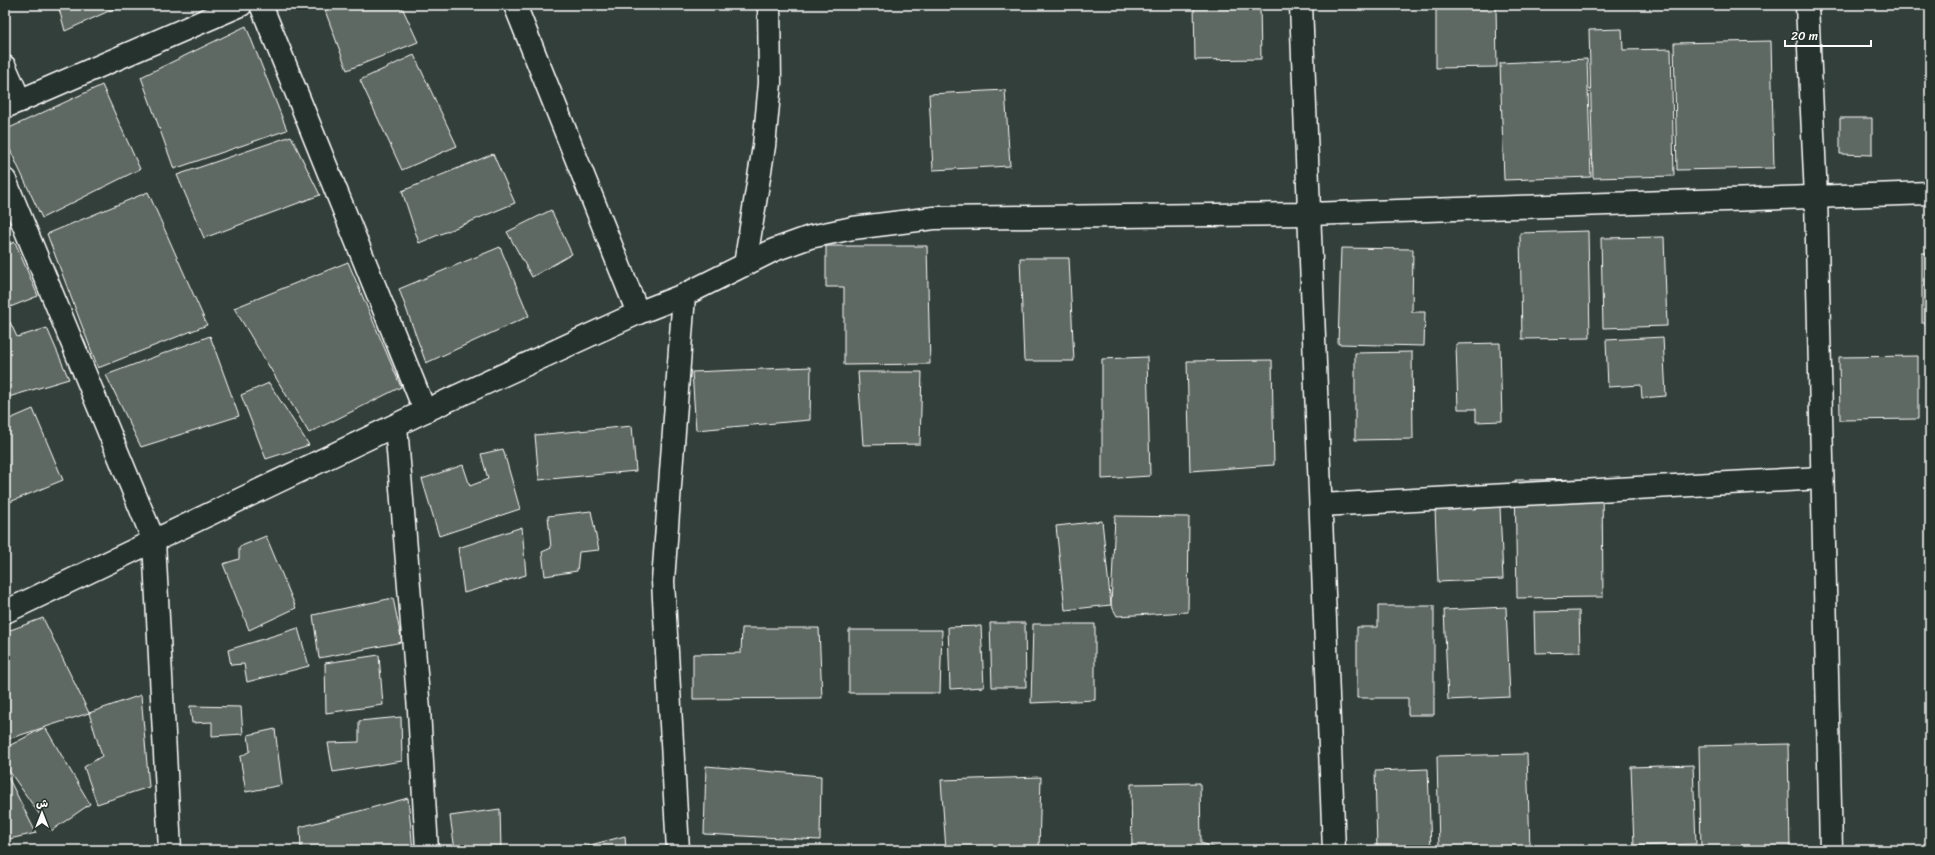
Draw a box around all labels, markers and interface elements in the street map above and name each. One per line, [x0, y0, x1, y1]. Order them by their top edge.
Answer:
scale bar [1785, 22, 1871, 48]
text: 20 m [1791, 25, 1818, 47]
north arrow [22, 793, 62, 833]
text: ش [36, 794, 48, 813]

